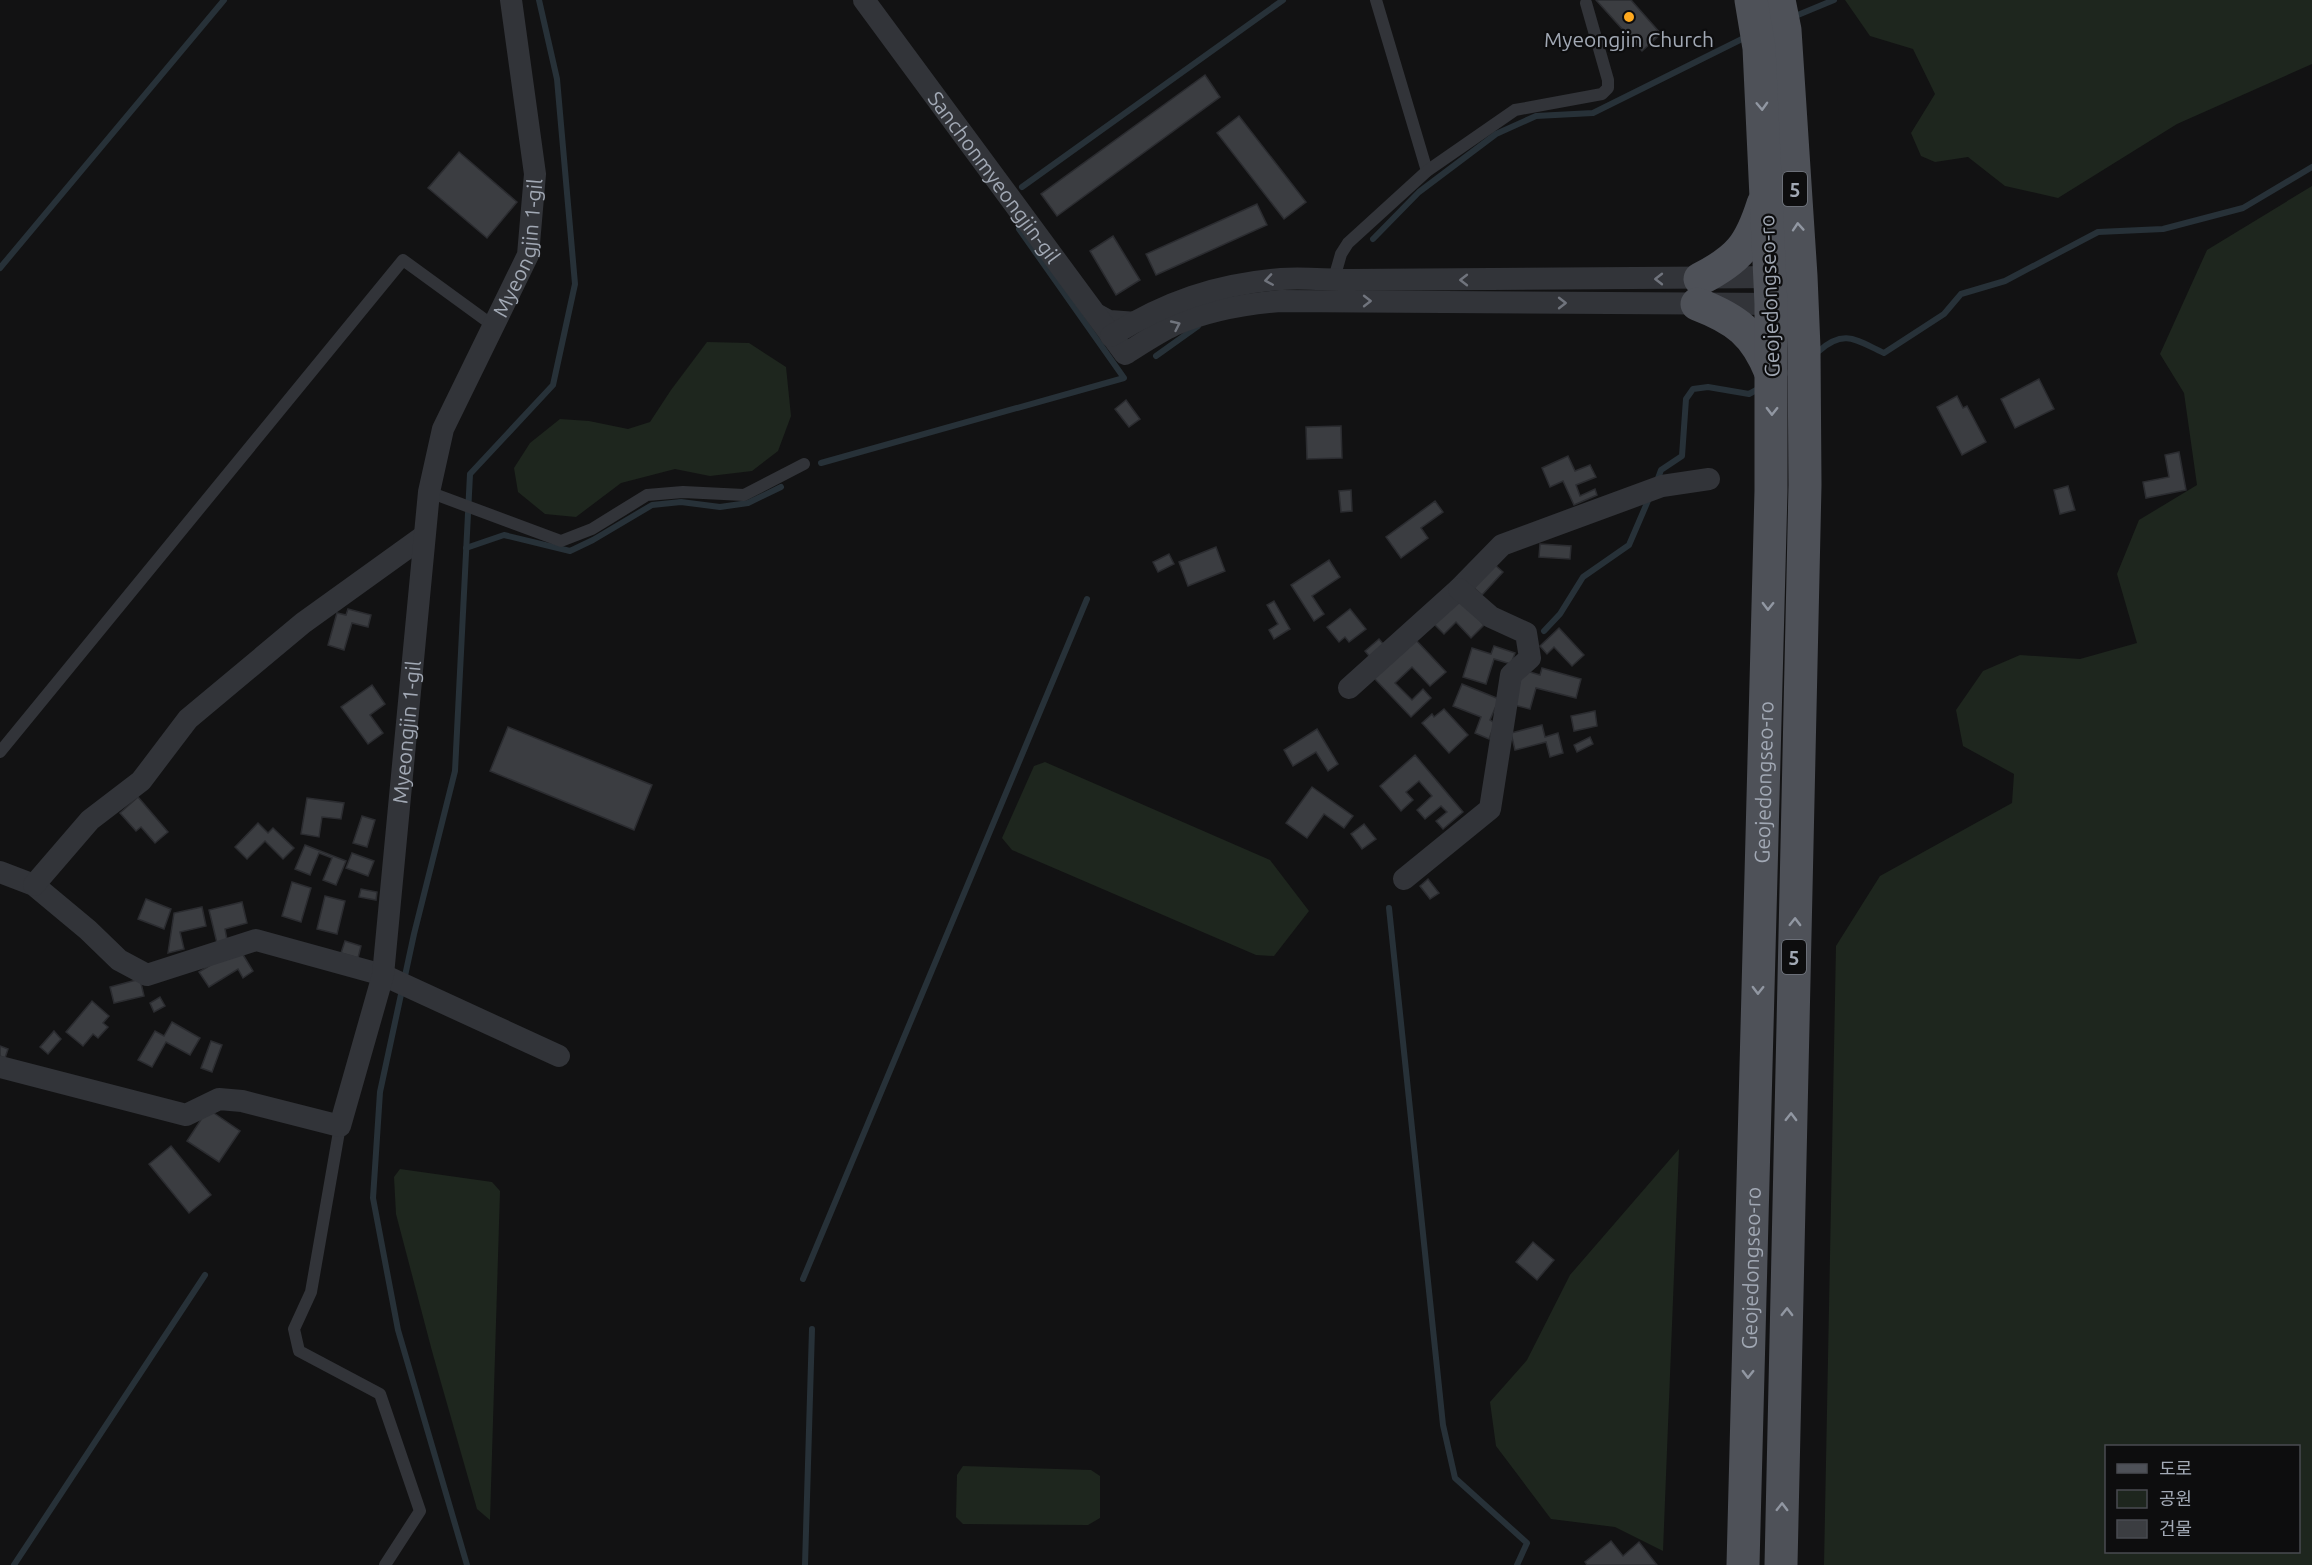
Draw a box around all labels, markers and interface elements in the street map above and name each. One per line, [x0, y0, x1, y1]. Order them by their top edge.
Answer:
marker: Myeongjin Church [1622, 10, 1636, 24]
place label: Myeongjin Church [1544, 27, 1714, 51]
street label: Sanchonmyeongjin-gil [923, 87, 1066, 268]
one-way arrow [1755, 102, 1768, 111]
road number: 5 [1783, 172, 1807, 206]
street label: Myeongjin 1-gil [488, 178, 547, 321]
street label: Geojedongseo-ro [1754, 214, 1784, 378]
one-way arrow [1791, 223, 1804, 232]
one-way arrow [1654, 273, 1663, 285]
one-way arrow [1264, 274, 1273, 286]
one-way arrow [1459, 274, 1468, 286]
one-way arrow [1363, 295, 1372, 307]
one-way arrow [1558, 297, 1567, 309]
one-way arrow [1169, 320, 1180, 332]
one-way arrow [1765, 406, 1778, 415]
one-way arrow [1762, 601, 1774, 610]
street label: Myeongjin 1-gil [387, 659, 425, 805]
street label: Geojedongseo-ro [1749, 701, 1778, 864]
one-way arrow [1789, 917, 1801, 926]
road number: 5 [1782, 940, 1806, 974]
one-way arrow [1751, 985, 1764, 994]
one-way arrow [1785, 1112, 1797, 1121]
street label: Geojedongseo-ro [1737, 1187, 1765, 1350]
one-way arrow [1780, 1307, 1793, 1316]
one-way arrow [1741, 1369, 1754, 1378]
legend [2105, 1445, 2300, 1553]
text: 도로 [2159, 1458, 2192, 1478]
text: 공원 [2159, 1488, 2192, 1508]
one-way arrow [1776, 1502, 1789, 1511]
text: 건물 [2159, 1518, 2192, 1538]

